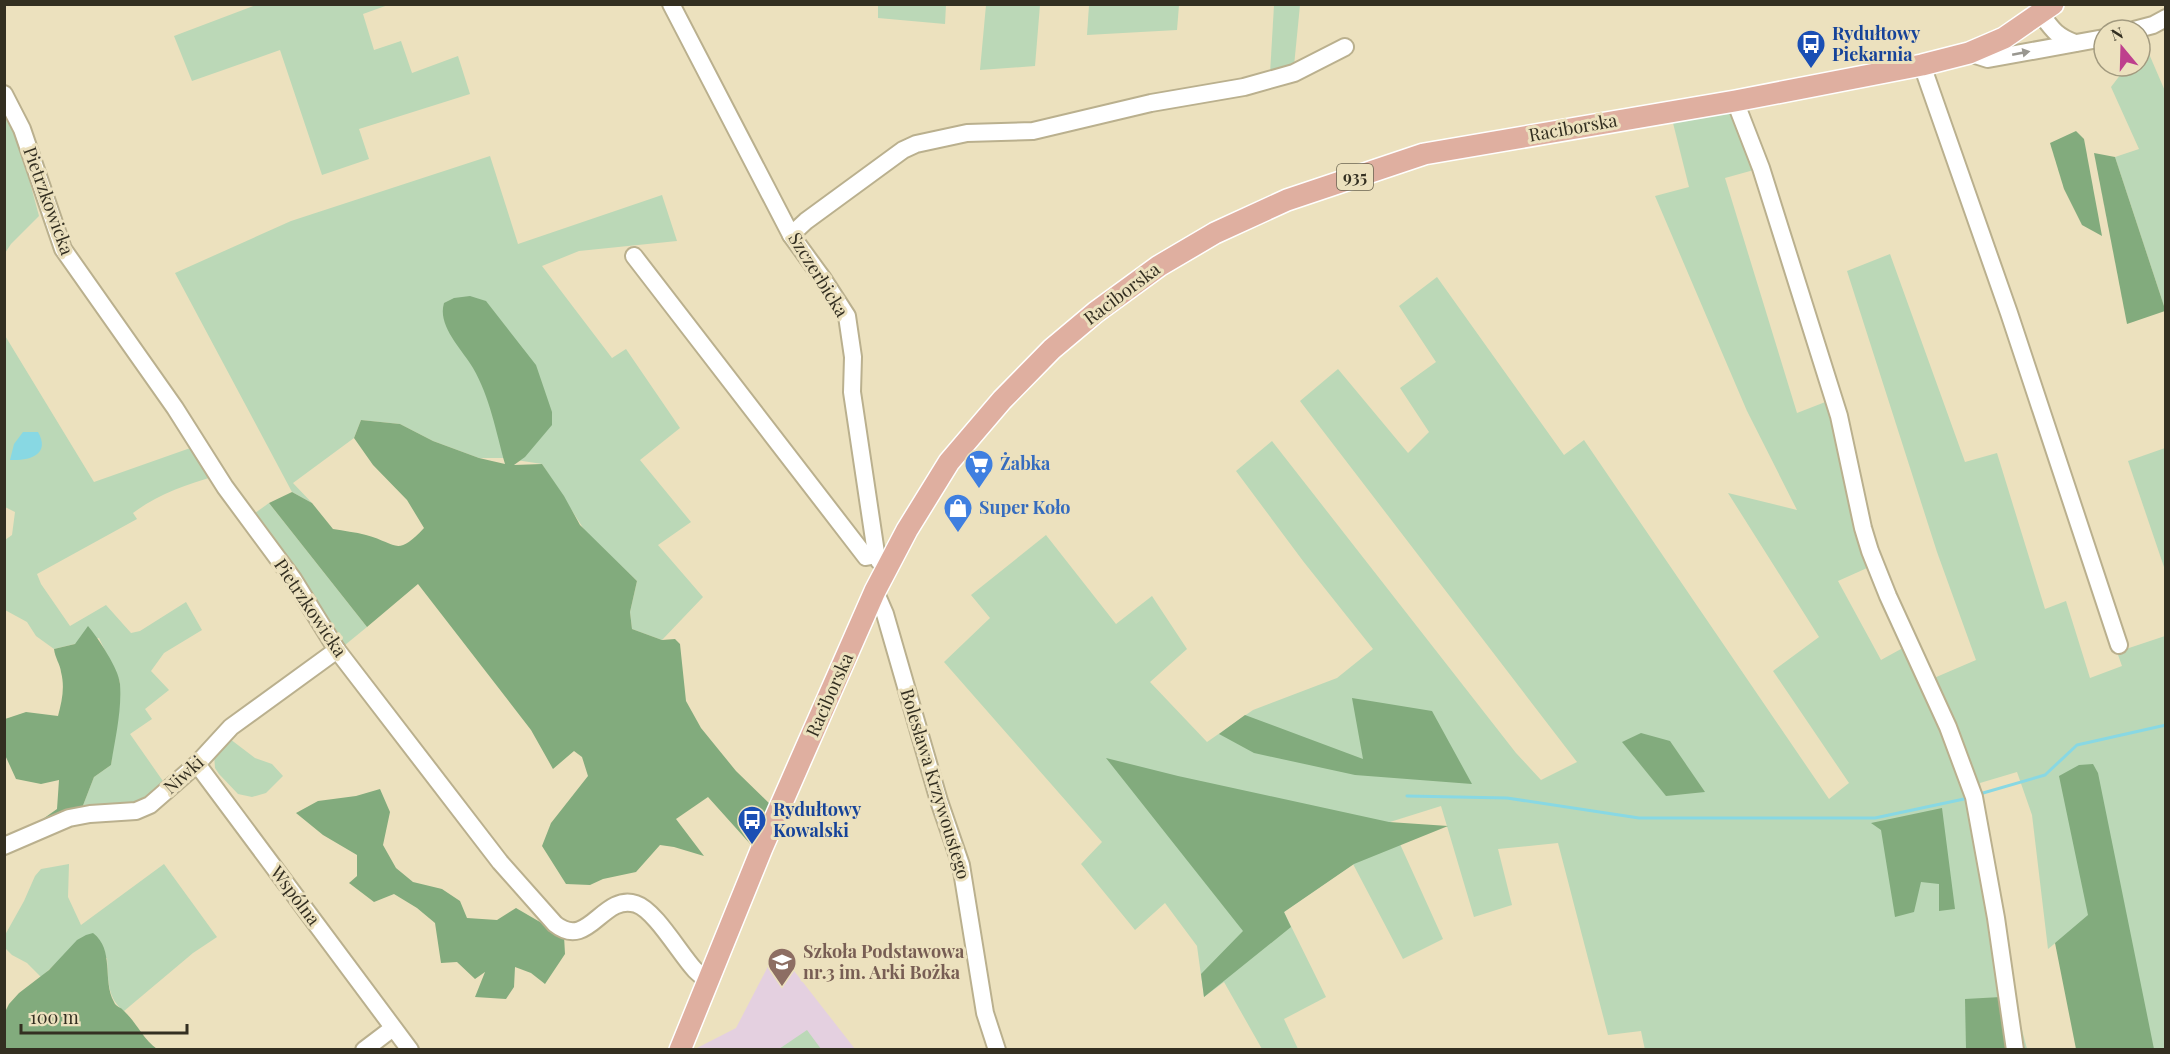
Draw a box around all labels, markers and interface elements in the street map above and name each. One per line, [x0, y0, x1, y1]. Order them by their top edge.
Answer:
north arrow [2092, 18, 2152, 78]
place label: Rydułtowy Piekarnia [1832, 21, 1921, 66]
text: N [2108, 21, 2126, 45]
bus stop icon: Rydułtowy Piekarnia [1795, 28, 1827, 70]
one-way arrow [2012, 48, 2031, 57]
street label: Raciborska [1527, 107, 1619, 147]
street label: Pietrzkowicka [18, 143, 80, 258]
road number: 935 [1337, 164, 1373, 190]
street label: Szczerbicka [783, 228, 854, 321]
street label: Raciborska [1078, 257, 1164, 330]
supermarket icon: Żabka [963, 448, 995, 490]
place label: Żabka [1000, 451, 1051, 475]
shop icon: Super Koło [942, 492, 974, 534]
place label: Super Koło [979, 495, 1071, 519]
street label: Pietrzkowicka [269, 554, 353, 661]
street label: Raciborska [800, 649, 858, 740]
street label: Bolesława Krzywoustego [896, 685, 976, 882]
street label: Niwki [158, 750, 209, 799]
place label: Rydułtowy Kowalski [773, 797, 862, 842]
bus stop icon: Rydułtowy Kowalski [736, 804, 768, 846]
street label: Wspólna [265, 860, 326, 930]
place label: Szkoła Podstawowa nr.3 im. Arki Bożka [803, 939, 965, 984]
school or university icon: Szkoła Podstawowa nr.3 im. Arki Bożka [766, 946, 798, 988]
scale bar [21, 997, 188, 1035]
text: 100 m [30, 1005, 79, 1029]

